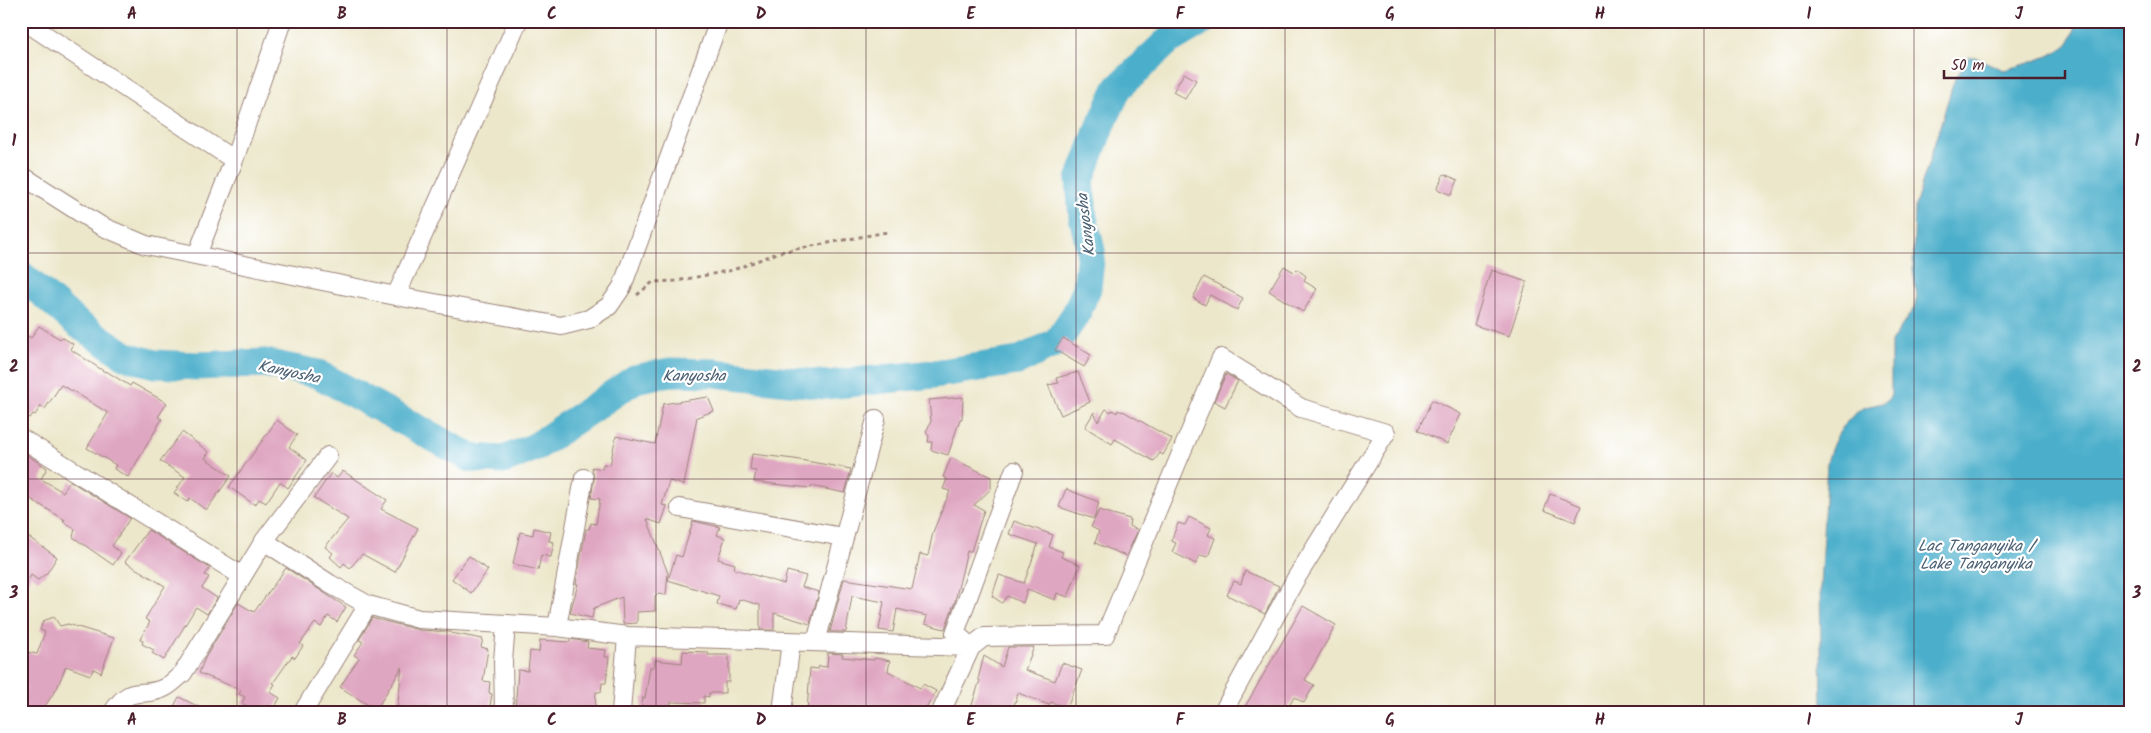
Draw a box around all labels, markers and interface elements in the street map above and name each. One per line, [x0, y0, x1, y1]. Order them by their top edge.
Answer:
text: A [127, 2, 137, 27]
text: B [337, 2, 347, 27]
text: C [547, 2, 557, 27]
text: D [756, 2, 767, 27]
text: E [967, 2, 977, 27]
text: F [1176, 2, 1186, 27]
text: G [1385, 2, 1395, 27]
text: H [1595, 2, 1605, 27]
text: I [1807, 2, 1812, 27]
text: J [2015, 2, 2024, 27]
scale bar [1944, 48, 2065, 80]
text: 50 m [1951, 54, 1985, 78]
text: 1 [12, 129, 17, 154]
text: 1 [2135, 129, 2140, 154]
water label: Kanyosha [1070, 190, 1103, 258]
water label: Kanyosha [255, 354, 324, 392]
text: 2 [9, 355, 19, 380]
text: 2 [2132, 355, 2142, 380]
water label: Kanyosha [662, 364, 727, 389]
water label: Lac Tanganyika / Lake Tanganyika [1918, 534, 2039, 577]
text: 3 [9, 581, 19, 606]
text: 3 [2132, 581, 2142, 606]
text: A [127, 708, 137, 733]
text: B [337, 708, 347, 733]
text: C [547, 708, 557, 733]
text: D [756, 708, 767, 733]
text: E [967, 708, 977, 733]
text: F [1176, 708, 1186, 733]
text: G [1385, 708, 1395, 733]
text: H [1595, 708, 1605, 733]
text: I [1807, 708, 1812, 733]
text: J [2015, 708, 2024, 733]

